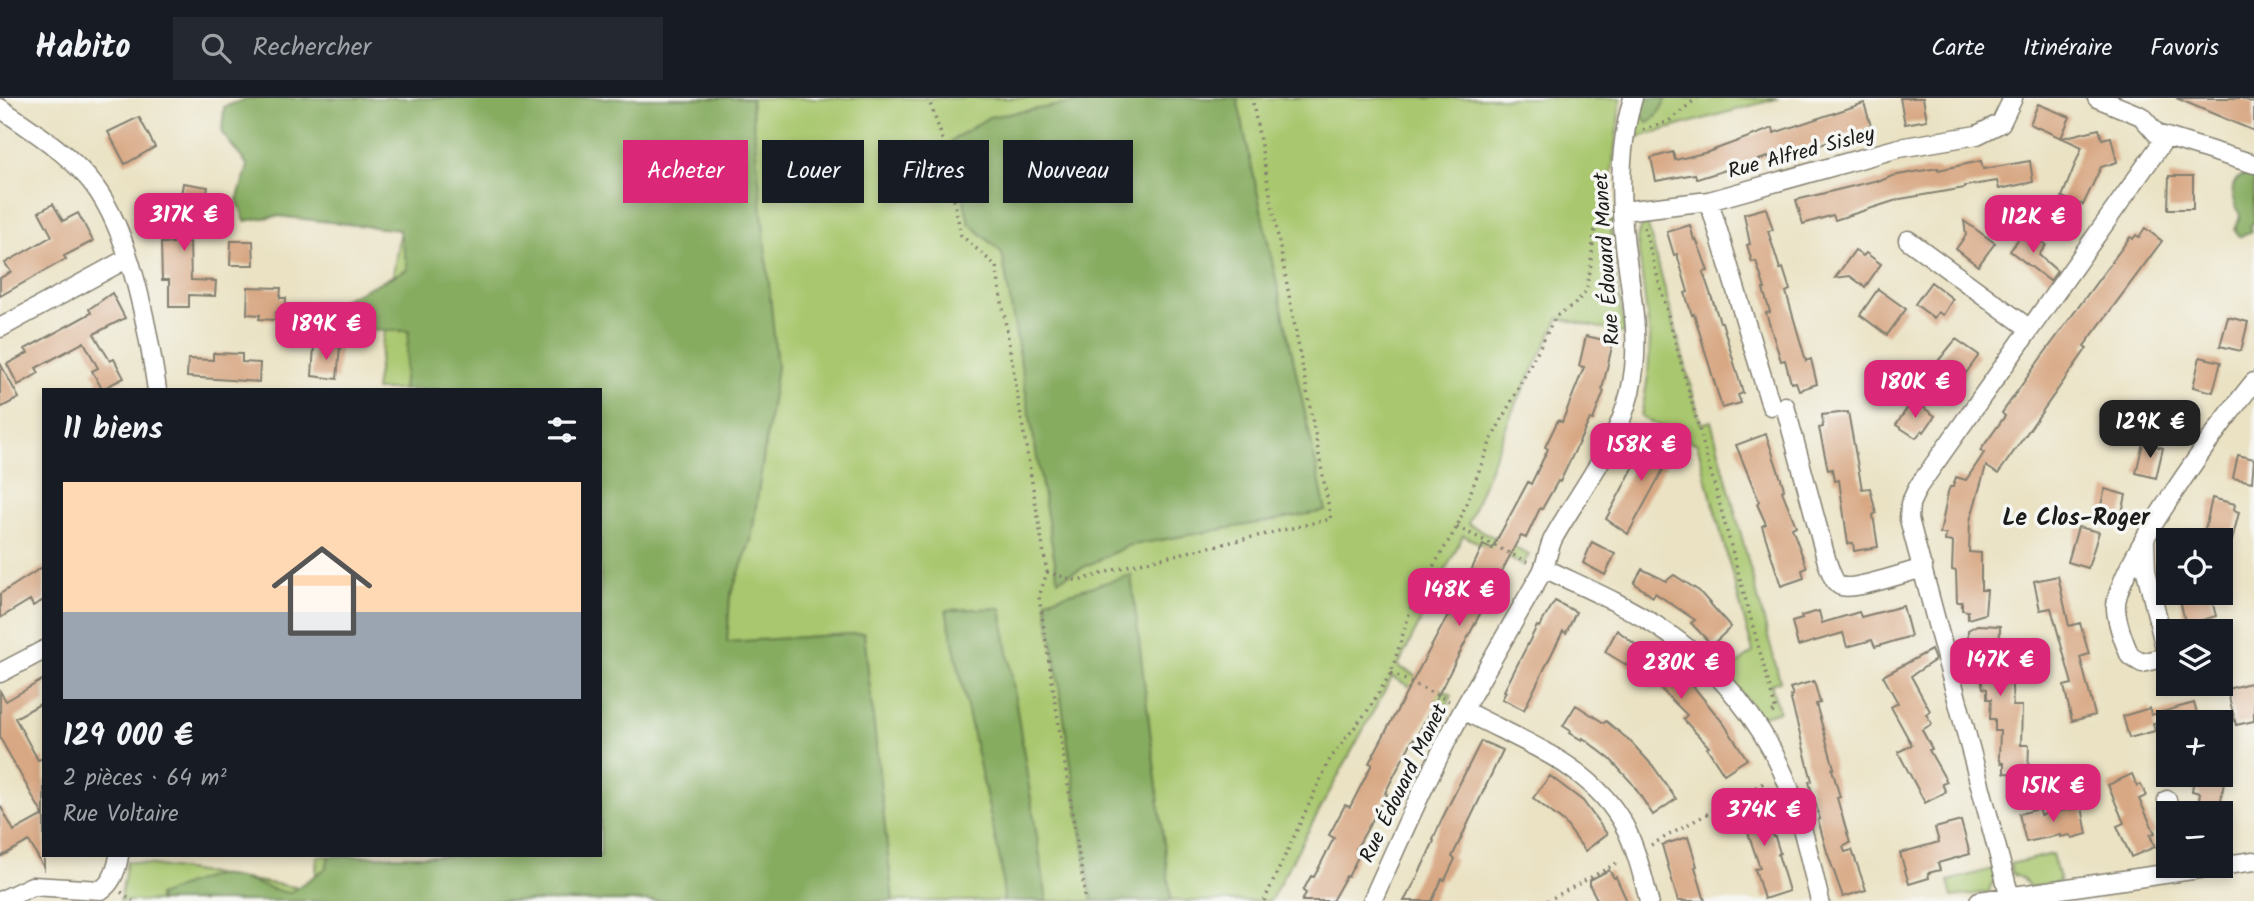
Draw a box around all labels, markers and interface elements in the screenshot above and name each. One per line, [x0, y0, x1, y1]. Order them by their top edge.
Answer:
search box [173, 17, 663, 80]
text: Habito [35, 22, 131, 75]
text: Rechercher [253, 27, 371, 69]
icon: search [197, 29, 235, 67]
text: Carte [1931, 29, 1985, 68]
text: Itinéraire [2023, 29, 2112, 68]
text: Favoris [2150, 29, 2219, 68]
street label: Rue Alfred Sisley [1724, 118, 1879, 189]
chip: Acheter [623, 140, 748, 203]
chip: Louer [762, 140, 864, 203]
chip: Filtres [878, 140, 989, 203]
chip: Nouveau [1003, 140, 1133, 203]
street label: Rue Édouard Manet [1585, 170, 1630, 347]
pin: 317K € [127, 194, 241, 253]
pin: 112K € [1976, 195, 2090, 255]
text: 317K € [150, 198, 218, 234]
text: 112K € [2001, 200, 2065, 236]
pin: 189K € [269, 302, 383, 362]
text: 189K € [291, 307, 361, 343]
pin: 180K € [1858, 360, 1972, 420]
text: 180K € [1880, 365, 1950, 401]
pin: 129K € [2093, 400, 2207, 460]
text: 129K € [2115, 405, 2185, 441]
text: 11 biens [63, 406, 163, 454]
icon: filters [543, 411, 581, 449]
pin: 158K € [1584, 424, 1698, 483]
text: 158K € [1606, 428, 1676, 464]
district label: Le Clos-Roger [2002, 499, 2151, 538]
icon: home [259, 528, 385, 654]
map controls [2156, 528, 2233, 878]
button: locate [2156, 528, 2233, 605]
pin: 148K € [1402, 568, 1516, 628]
text: 148K € [1424, 573, 1494, 609]
button: layers [2156, 619, 2233, 696]
pin: 147K € [1943, 638, 2057, 698]
pin: 280K € [1624, 642, 1738, 701]
text: 147K € [1966, 643, 2034, 679]
text: 280K € [1643, 646, 1719, 682]
street label: Rue Édouard Manet [1351, 698, 1458, 869]
button: + [2156, 710, 2233, 787]
text: 129 000 € [63, 713, 193, 761]
text: 2 pièces · 64 m² [63, 761, 226, 797]
pin: 151K € [1996, 764, 2110, 824]
text: 151K € [2022, 769, 2084, 805]
pin: 374K € [1707, 788, 1821, 848]
text: 374K € [1727, 793, 1801, 829]
text: Rue Voltaire [63, 797, 178, 833]
button: − [2156, 801, 2233, 878]

